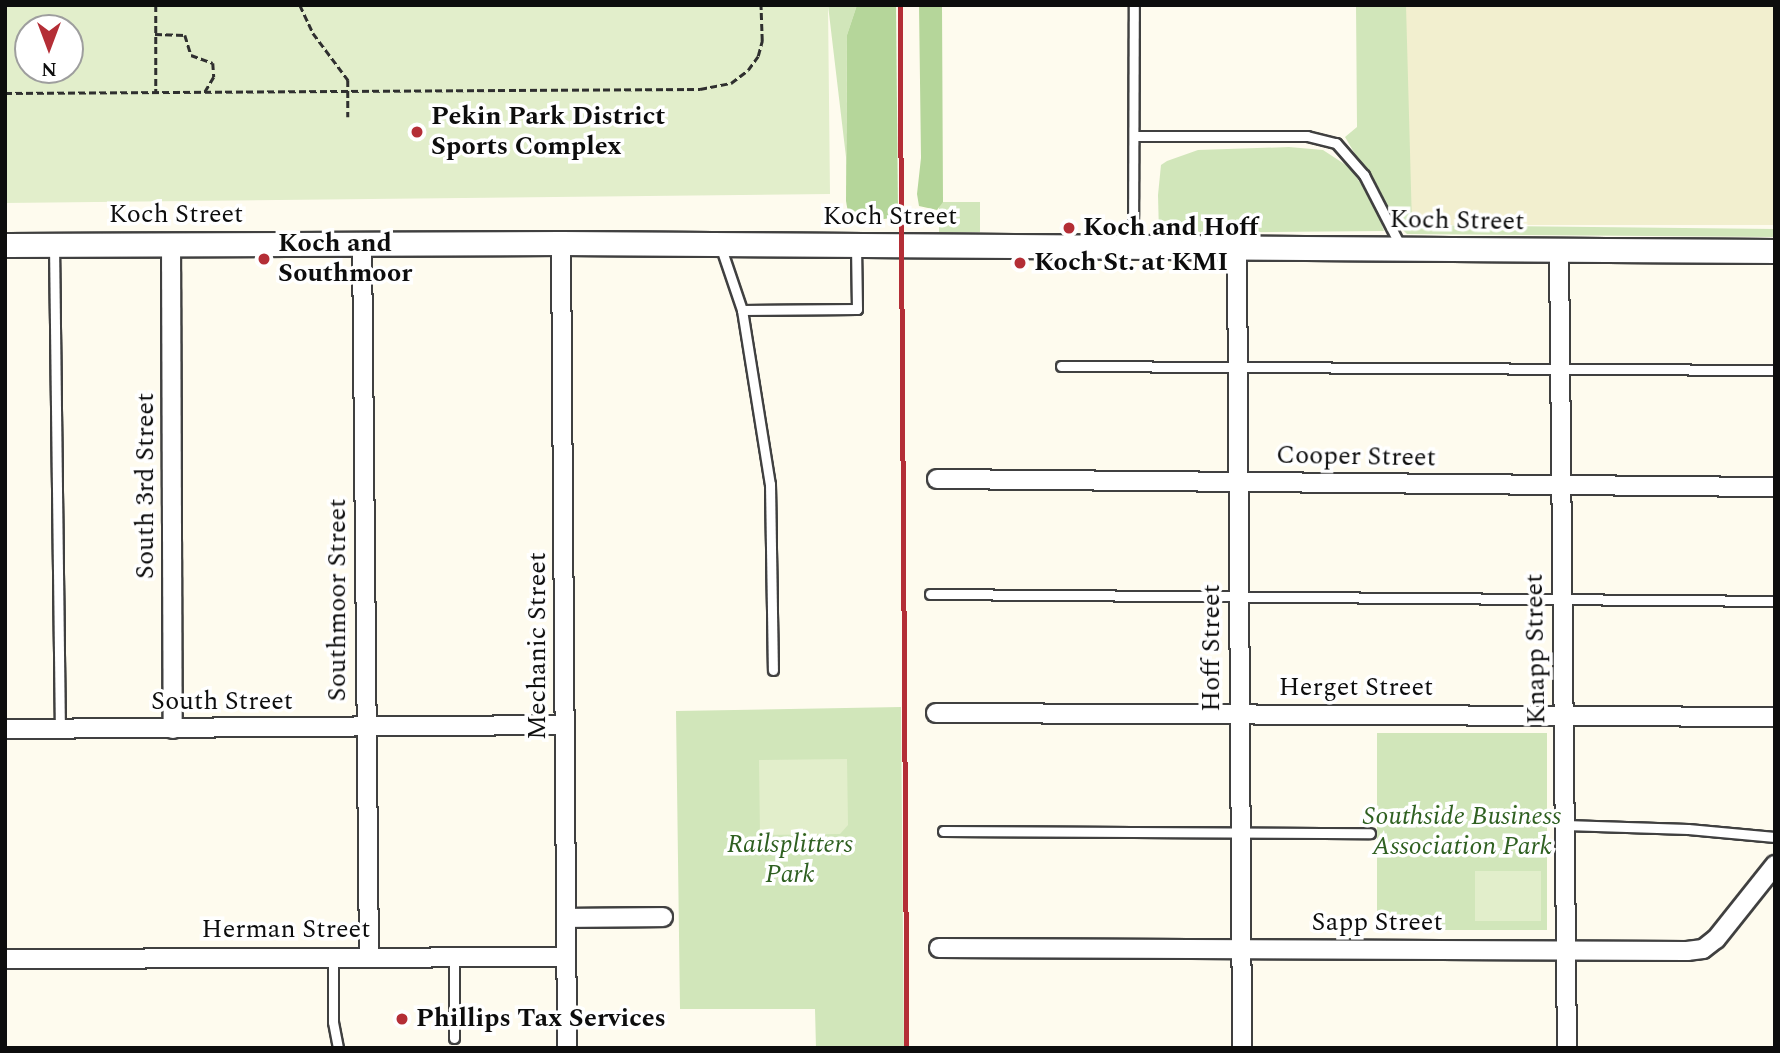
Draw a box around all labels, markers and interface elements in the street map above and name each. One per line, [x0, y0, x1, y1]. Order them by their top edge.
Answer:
north arrow [14, 14, 84, 84]
text: N [41, 54, 57, 83]
place label: Pekin Park District Sports Complex [431, 101, 665, 162]
marker: Pekin Park District Sports Complex [409, 124, 425, 140]
street label: Koch Street [109, 199, 243, 231]
street label: Koch Street [823, 201, 957, 233]
street label: Koch Street [1389, 204, 1525, 238]
place label: Koch and Hoff [1083, 212, 1258, 244]
marker: Koch and Hoff [1061, 220, 1077, 236]
place label: Koch and Southmoor [278, 228, 412, 290]
place label: Koch St. at KMI [1034, 247, 1228, 279]
marker: Koch and Southmoor [256, 251, 272, 267]
marker: Koch St. at KMI [1012, 255, 1028, 271]
street label: South 3rd Street [130, 393, 162, 579]
street label: Cooper Street [1276, 440, 1436, 474]
street label: Southmoor Street [322, 499, 354, 701]
street label: Mechanic Street [522, 552, 554, 740]
street label: Knapp Street [1519, 573, 1553, 725]
street label: Hoff Street [1196, 584, 1228, 712]
street label: Herget Street [1279, 672, 1433, 704]
street label: South Street [151, 686, 293, 718]
park label: Southside Business Association Park [1363, 801, 1561, 862]
park label: Railsplitters Park [727, 829, 853, 890]
street label: Sapp Street [1311, 907, 1443, 939]
street label: Herman Street [202, 914, 370, 946]
place label: Phillips Tax Services [416, 1003, 666, 1035]
marker: Phillips Tax Services [394, 1011, 410, 1027]

